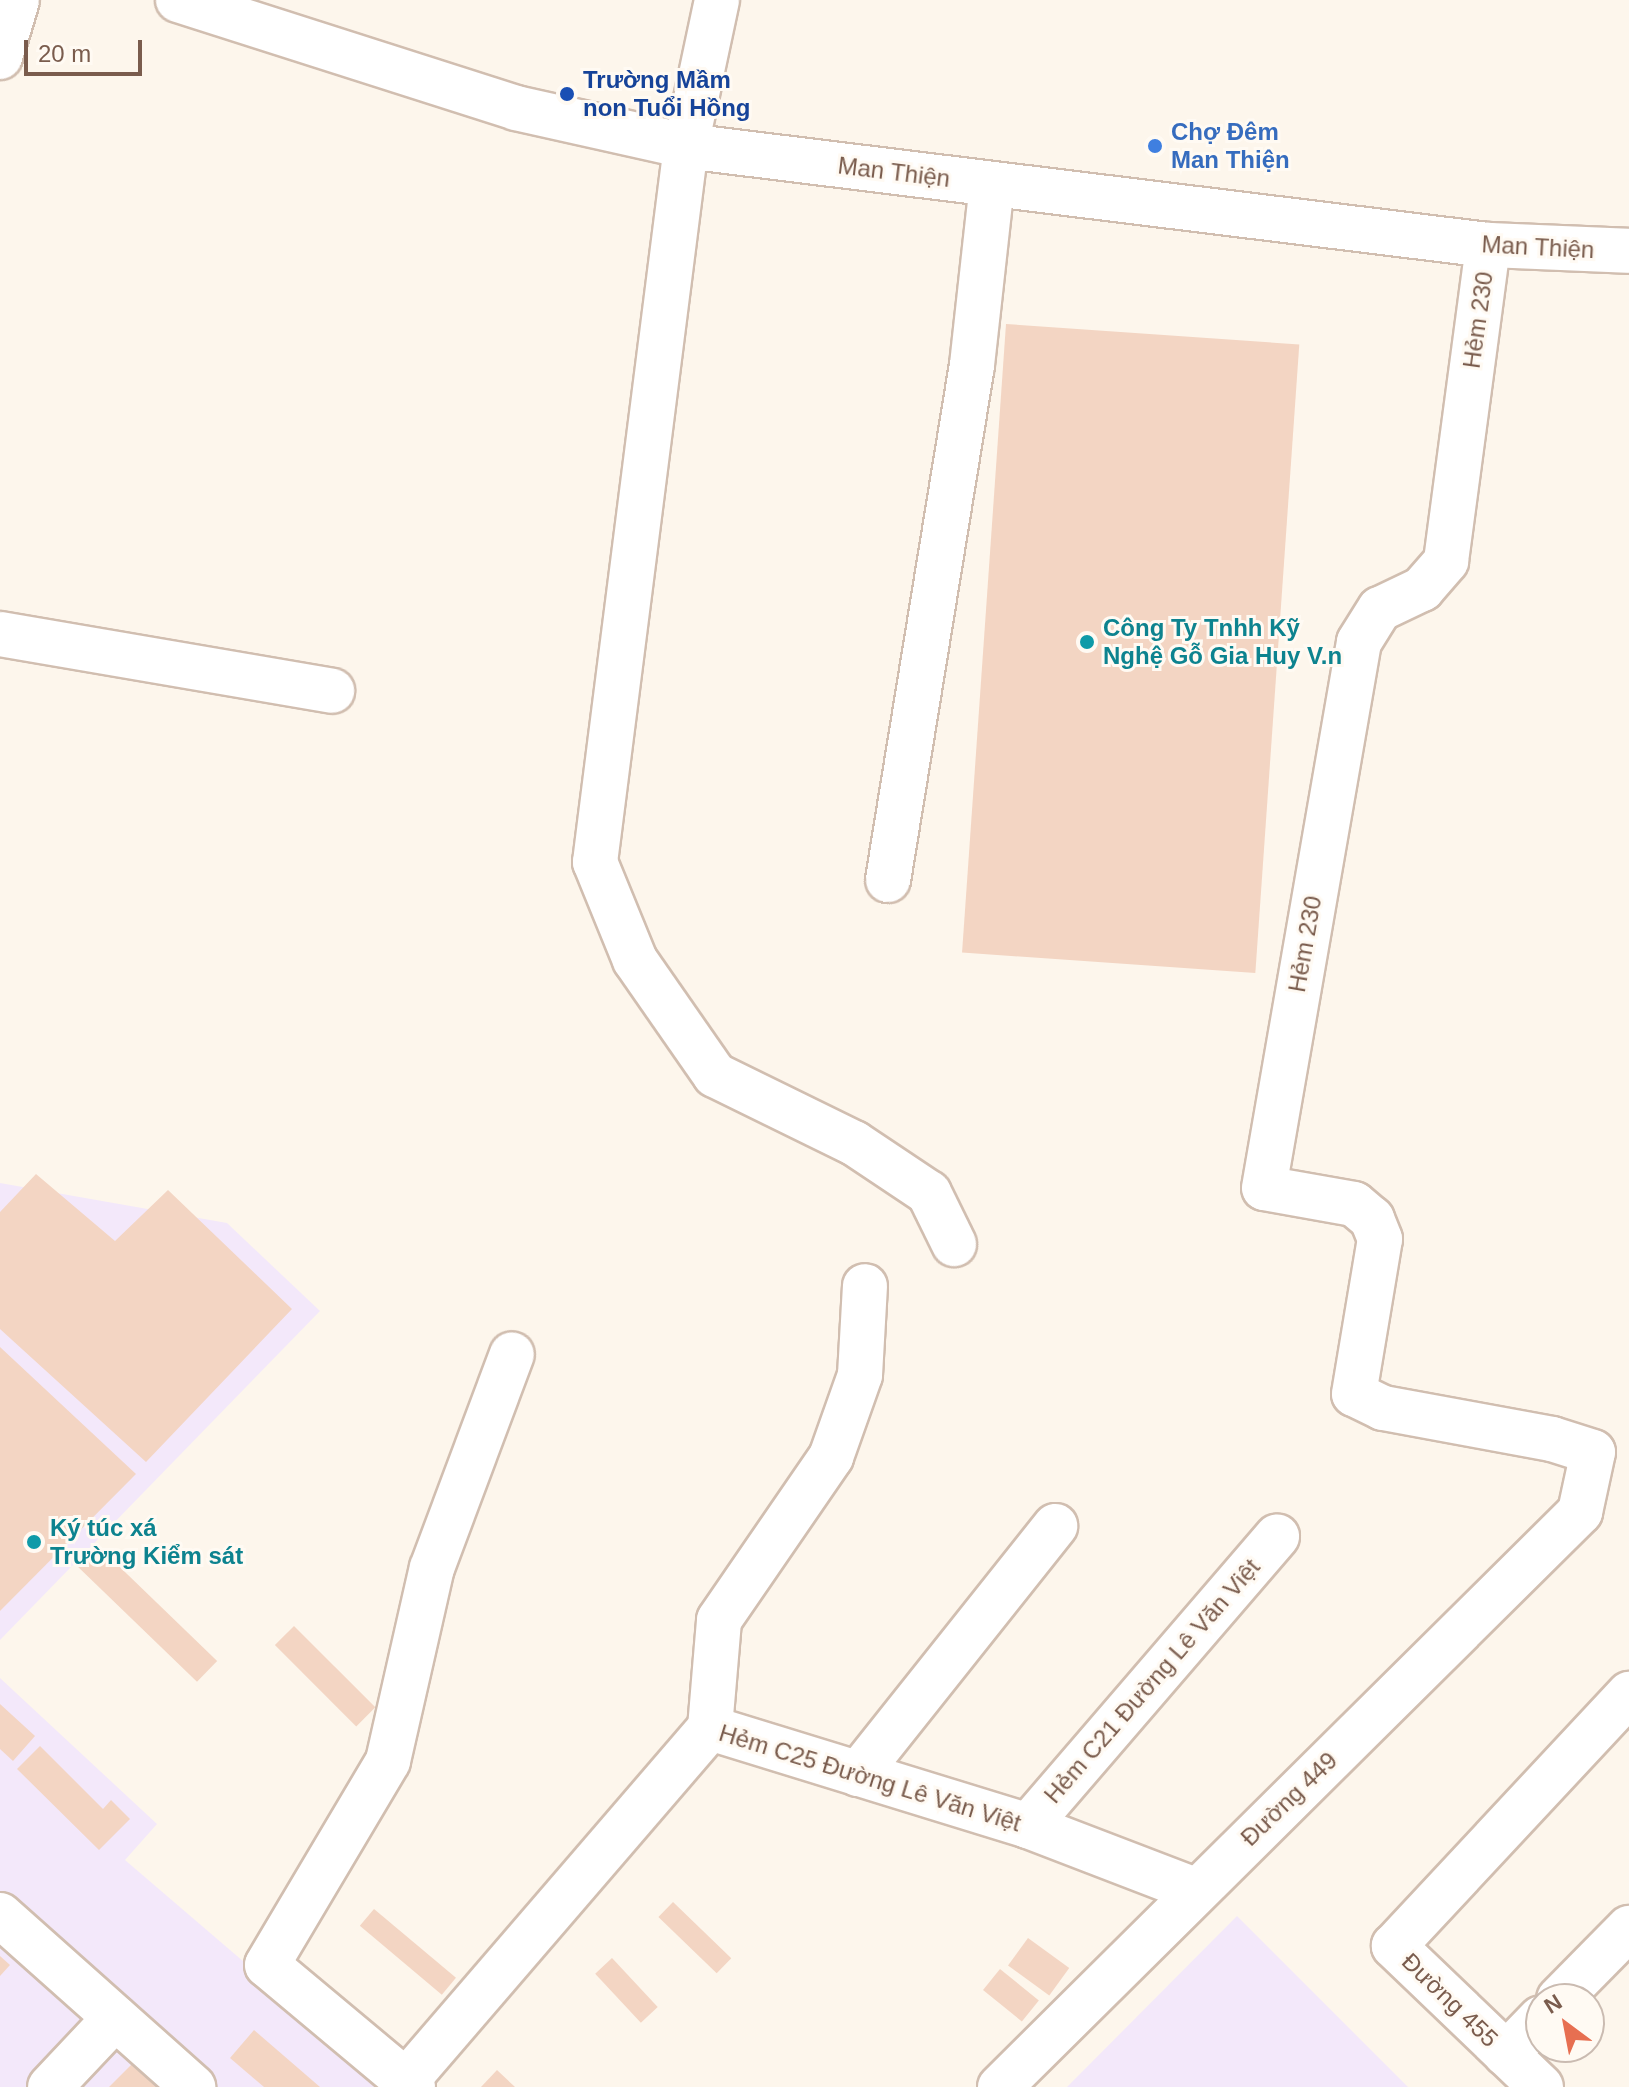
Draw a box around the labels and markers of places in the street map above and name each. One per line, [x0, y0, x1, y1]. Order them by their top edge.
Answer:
place label: Trường Mầm non Tuổi Hồng [583, 66, 750, 122]
marker: Trường Mầm non Tuổi Hồng [558, 85, 576, 103]
place label: Chợ Đêm Man Thiện [1171, 118, 1290, 174]
marker: Chợ Đêm Man Thiện [1146, 137, 1164, 155]
place label: Công Ty Tnhh Kỹ Nghệ Gỗ Gia Huy V.n [1103, 614, 1342, 670]
marker: Công Ty Tnhh Kỹ Nghệ Gỗ Gia Huy V.n [1078, 633, 1096, 651]
place label: Ký túc xá Trường Kiểm sát [50, 1514, 243, 1570]
marker: Ký túc xá Trường Kiểm sát [25, 1533, 43, 1551]

